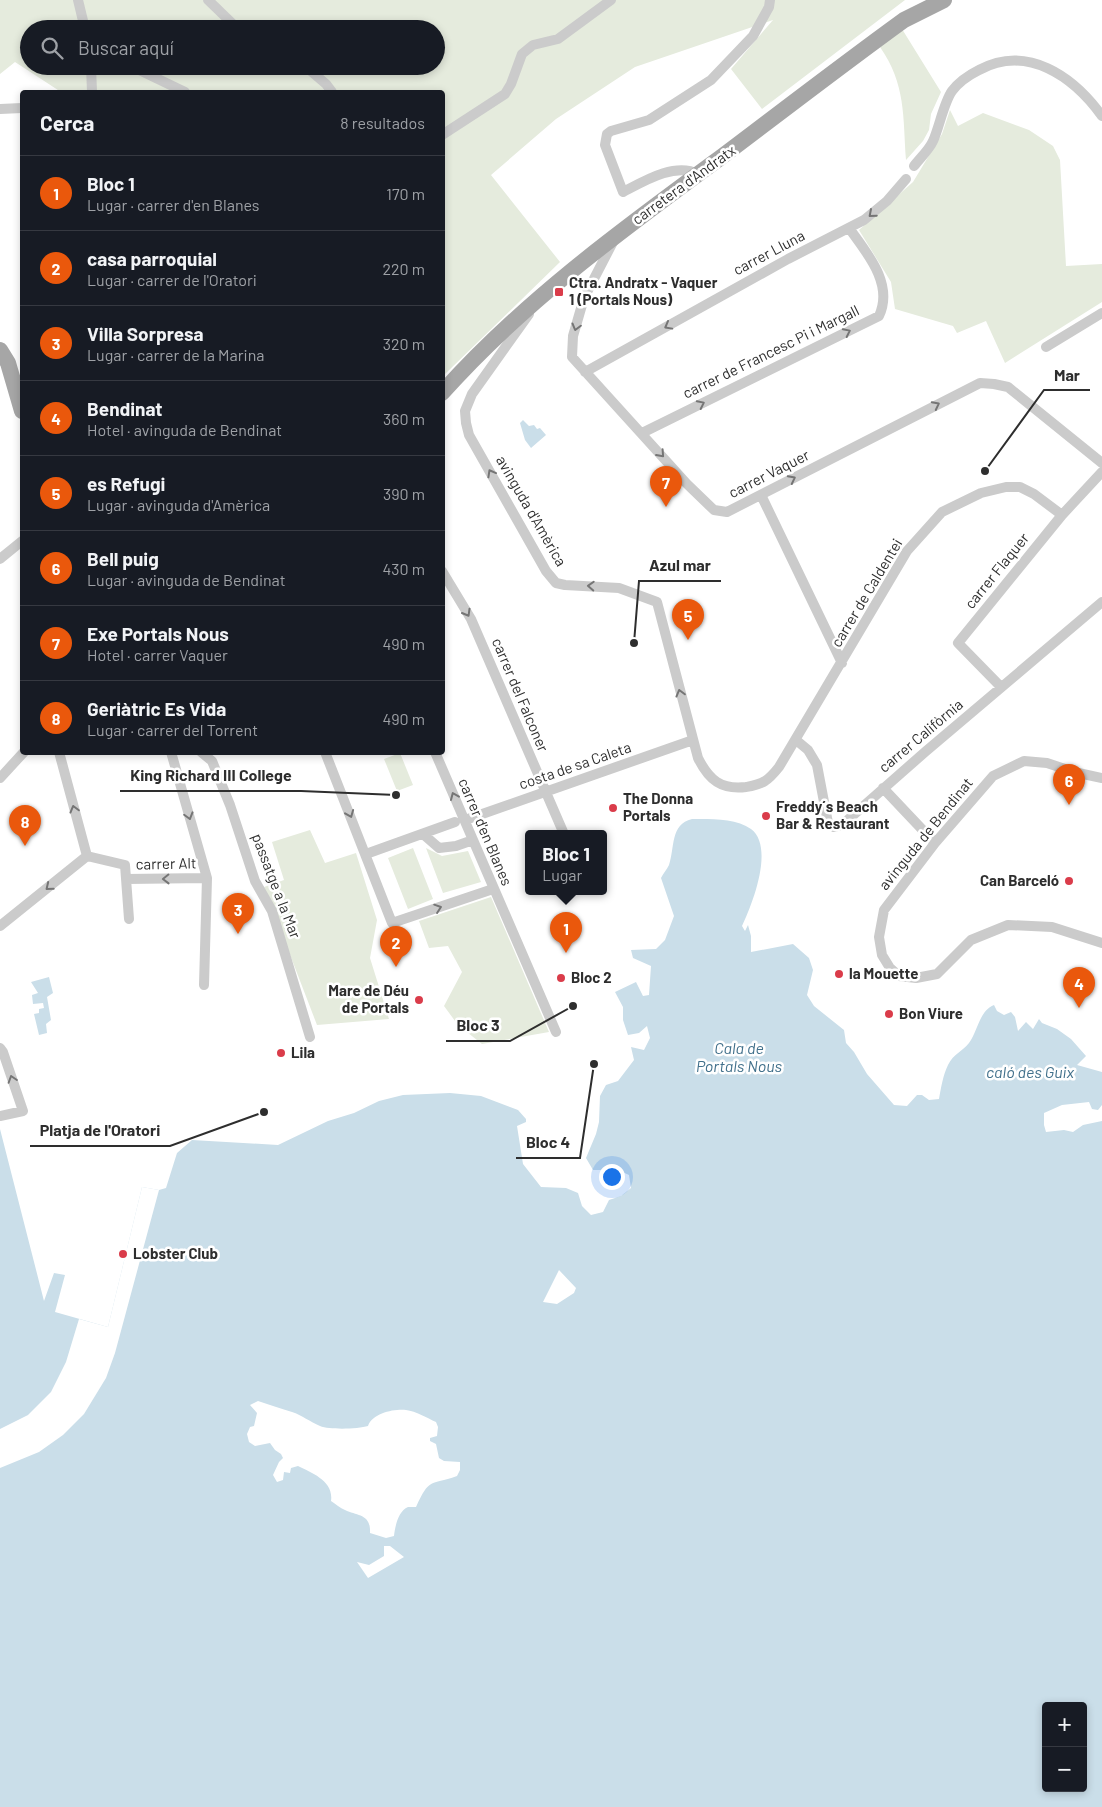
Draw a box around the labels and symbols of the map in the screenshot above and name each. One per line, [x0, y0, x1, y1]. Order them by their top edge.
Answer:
street label: carretera d'Andratx [628, 141, 739, 228]
one-way arrow [868, 208, 877, 217]
street label: carrer Lluna [730, 226, 807, 278]
place label: Ctra. Andratx - Vaquer 1 (Portals Nous) [569, 273, 718, 308]
marker: Ctra. Andratx - Vaquer 1 (Portals Nous) [553, 286, 565, 298]
street label: carrer de Francesc Pi i Margall [680, 301, 862, 402]
one-way arrow [665, 319, 674, 329]
one-way arrow [571, 322, 582, 331]
one-way arrow [842, 327, 851, 338]
callout: Mar [1044, 359, 1090, 390]
text: Mar [1054, 365, 1080, 384]
one-way arrow [696, 400, 705, 410]
one-way arrow [931, 401, 940, 411]
street label: carrer Vaquer [725, 445, 812, 501]
one-way arrow [655, 449, 664, 458]
street label: avinguda d'Amèrica [493, 452, 571, 569]
pin: 7 [650, 466, 682, 507]
one-way arrow [488, 470, 498, 479]
one-way arrow [786, 475, 795, 485]
street label: carrer Flaquer [960, 528, 1033, 612]
street label: carrer de Caldentei [827, 535, 906, 650]
callout: Azul mar [639, 550, 721, 581]
text: Azul mar [649, 555, 711, 574]
one-way arrow [586, 581, 594, 592]
pin: 5 [672, 599, 704, 640]
one-way arrow [461, 607, 471, 616]
street label: carrer del Falconer [489, 635, 553, 755]
one-way arrow [675, 688, 686, 697]
street label: carrer Califòrnia [875, 695, 966, 776]
street label: costa de sa Caleta [516, 737, 633, 793]
callout: King Richard III College [120, 760, 301, 791]
pin: 6 [1053, 764, 1085, 805]
text: King Richard III College [130, 765, 292, 784]
street label: avinguda de Bendinat [874, 774, 976, 893]
street label: carrer d'en Blanes [455, 775, 517, 888]
place label: The Donna Portals [623, 789, 693, 824]
one-way arrow [449, 792, 460, 801]
place label: Freddy´s Beach Bar & Restaurant [776, 797, 890, 832]
marker: The Donna Portals [607, 802, 619, 814]
one-way arrow [69, 804, 80, 813]
pin: 8 [9, 805, 41, 846]
one-way arrow [344, 809, 354, 818]
marker: Freddy´s Beach Bar & Restaurant [760, 810, 772, 822]
one-way arrow [183, 812, 194, 821]
street label: passatge a la Mar [249, 831, 305, 941]
street label: carrer Alt [135, 853, 197, 873]
place label: Can Barceló [980, 871, 1059, 889]
one-way arrow [162, 874, 170, 884]
marker: Can Barceló [1063, 875, 1075, 887]
one-way arrow [46, 881, 55, 889]
pin: 3 [222, 893, 254, 934]
one-way arrow [433, 904, 442, 914]
pin: 1 [550, 912, 582, 953]
pin: 2 [380, 926, 412, 967]
place label: la Mouette [849, 964, 918, 982]
pin: 4 [1063, 967, 1095, 1008]
place label: Bloc 2 [571, 968, 612, 986]
marker: la Mouette [833, 968, 845, 980]
marker: Bloc 2 [555, 972, 567, 984]
place label: Mare de Déu de Portals [328, 981, 409, 1016]
marker: Mare de Déu de Portals [413, 994, 425, 1006]
place label: Bon Viure [899, 1004, 963, 1022]
marker: Bon Viure [883, 1008, 895, 1020]
callout: Bloc 3 [446, 1010, 510, 1041]
text: Bloc 3 [456, 1015, 500, 1034]
water label: Cala de Portals Nous [696, 1038, 783, 1075]
place label: Lila [291, 1043, 315, 1061]
marker: Lila [275, 1047, 287, 1059]
water label: caló des Guix [986, 1062, 1075, 1081]
one-way arrow [8, 1075, 18, 1083]
callout: Platja de l'Oratori [30, 1115, 170, 1146]
text: Platja de l'Oratori [40, 1120, 160, 1139]
callout: Bloc 4 [516, 1127, 580, 1158]
text: Bloc 4 [526, 1132, 570, 1151]
your location [599, 1164, 625, 1190]
place label: Lobster Club [133, 1244, 218, 1262]
marker: Lobster Club [117, 1248, 129, 1260]

